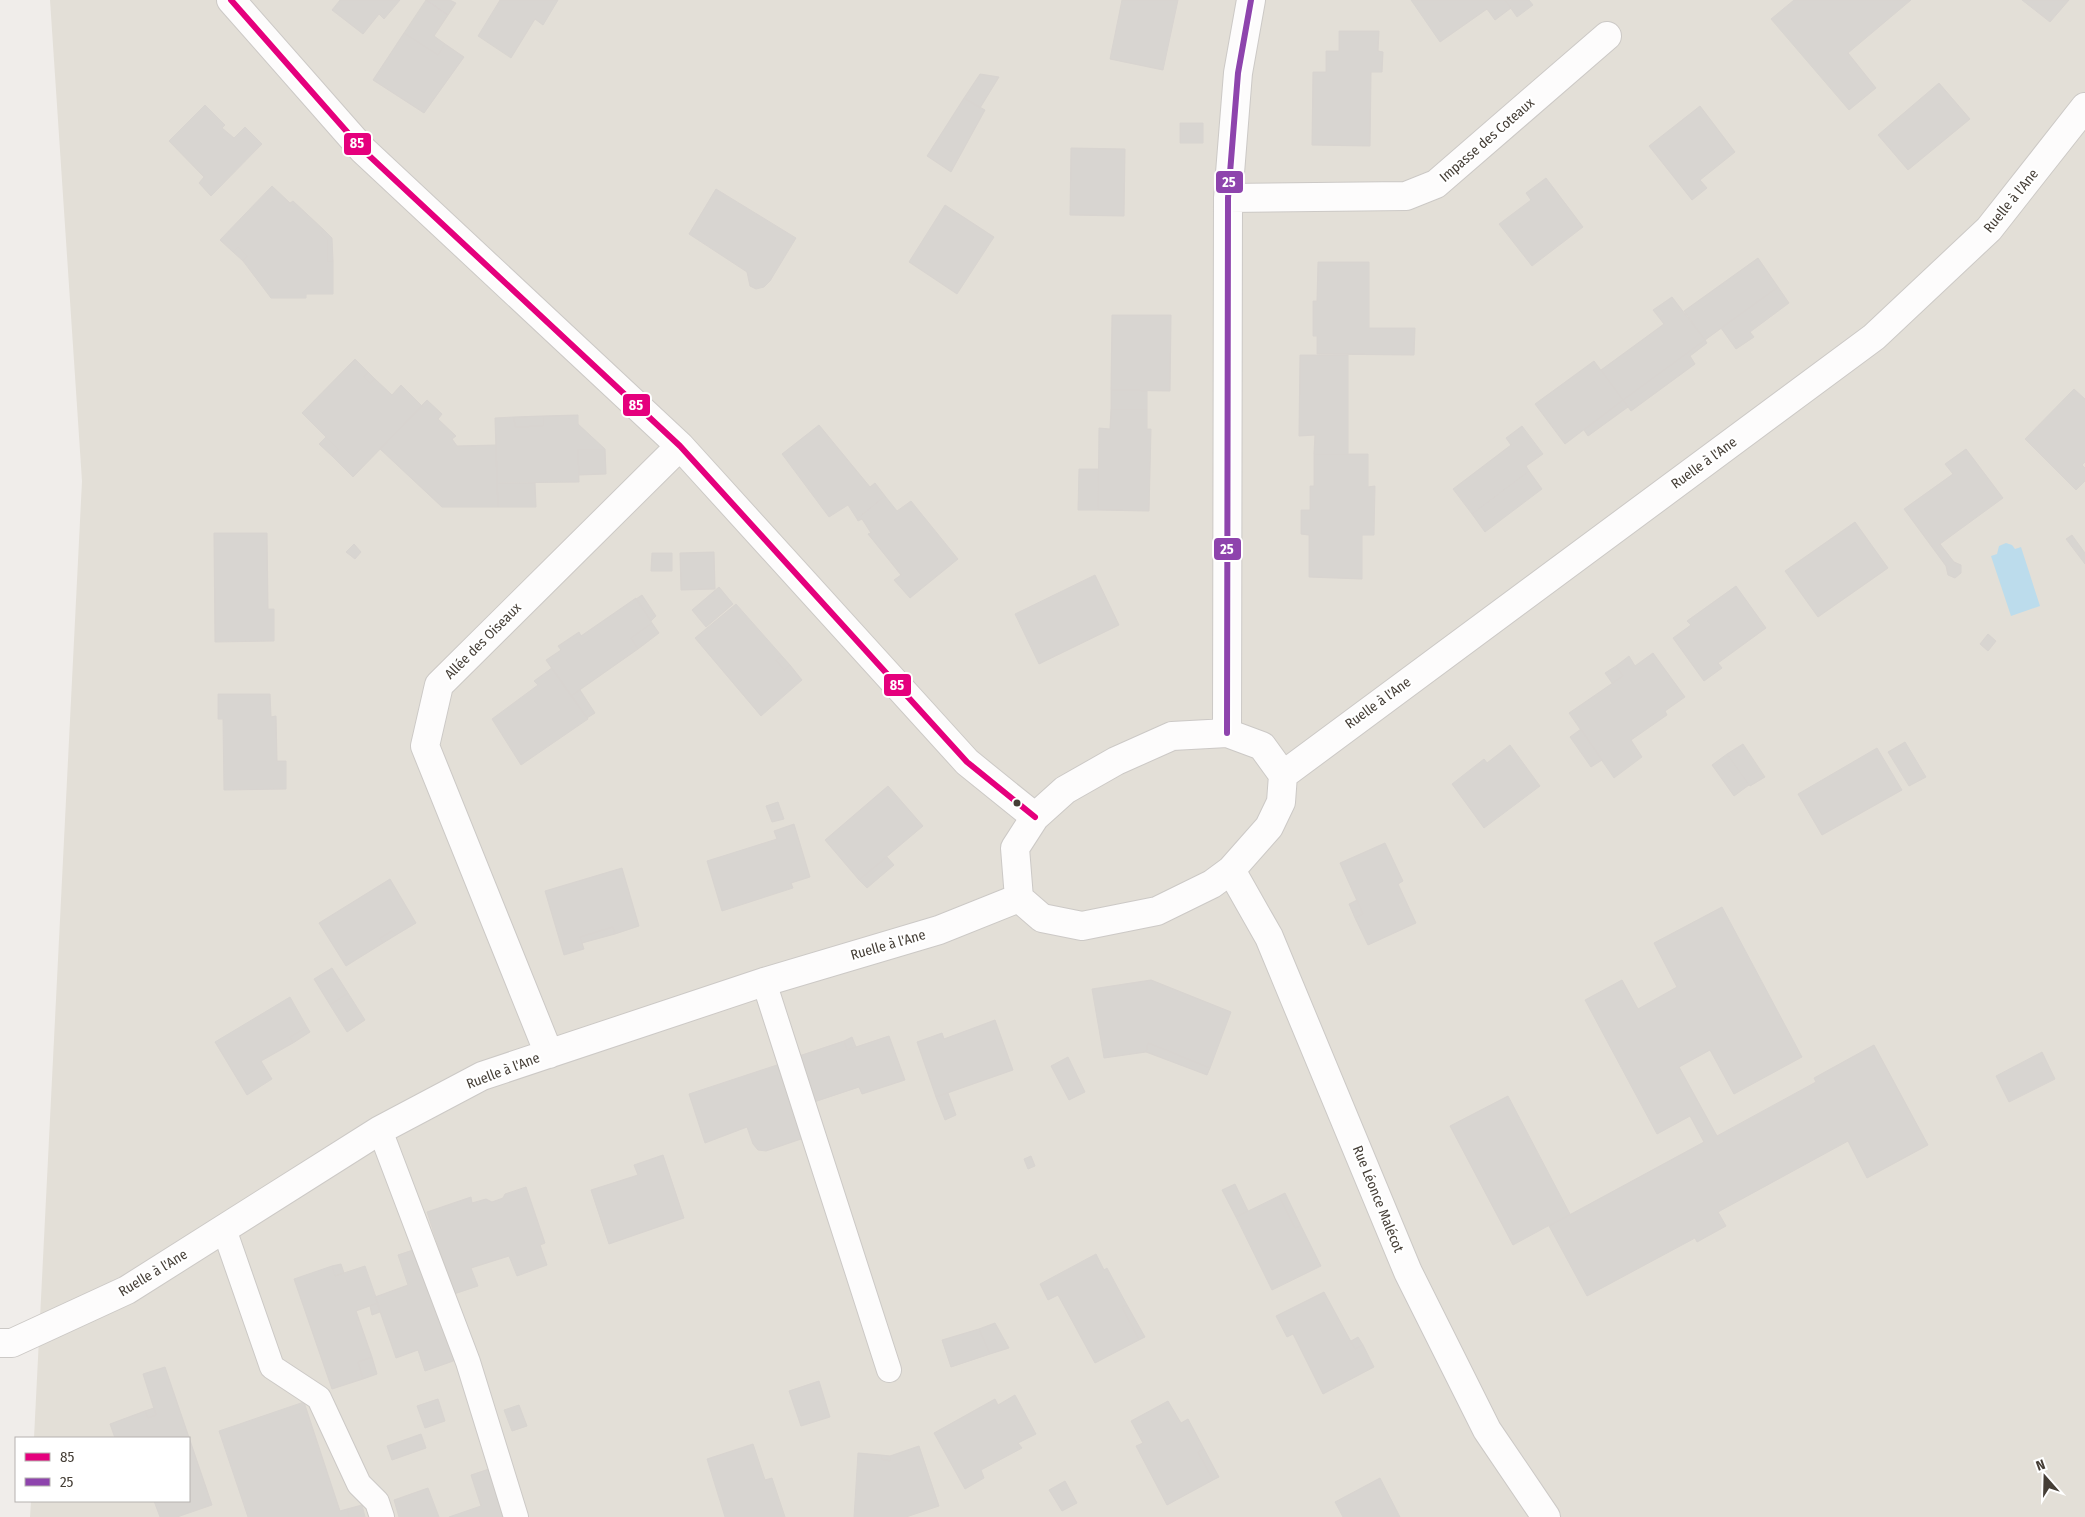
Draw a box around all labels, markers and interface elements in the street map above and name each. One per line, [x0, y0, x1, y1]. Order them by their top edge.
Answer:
street label: Impasse des Coteaux [1436, 94, 1538, 186]
line badge: 85 [343, 132, 372, 156]
text: 85 [350, 135, 364, 152]
street label: Ruelle à l'Ane [1980, 166, 2042, 236]
line badge: 25 [1215, 170, 1244, 194]
text: 25 [1221, 174, 1236, 191]
line badge: 85 [622, 393, 651, 417]
text: 85 [629, 397, 643, 414]
street label: Ruelle à l'Ane [1668, 433, 1740, 493]
line badge: 25 [1213, 537, 1242, 561]
text: 25 [1219, 541, 1234, 558]
street label: Allée des Oiseaux [441, 599, 525, 683]
line badge: 85 [883, 673, 912, 697]
street label: Ruelle à l'Ane [1342, 673, 1414, 733]
text: 85 [890, 677, 904, 694]
unlabelled marker [1012, 798, 1022, 808]
street label: Ruelle à l'Ane [849, 926, 927, 964]
street label: Ruelle à l'Ane [464, 1049, 542, 1093]
street label: Rue Léonce Malécot [1349, 1143, 1407, 1255]
street label: Ruelle à l'Ane [116, 1246, 190, 1300]
legend [15, 1437, 190, 1502]
text: 85 [60, 1448, 75, 1466]
north arrow [2020, 1452, 2070, 1502]
text: N [2034, 1456, 2048, 1475]
text: 25 [60, 1473, 74, 1491]

